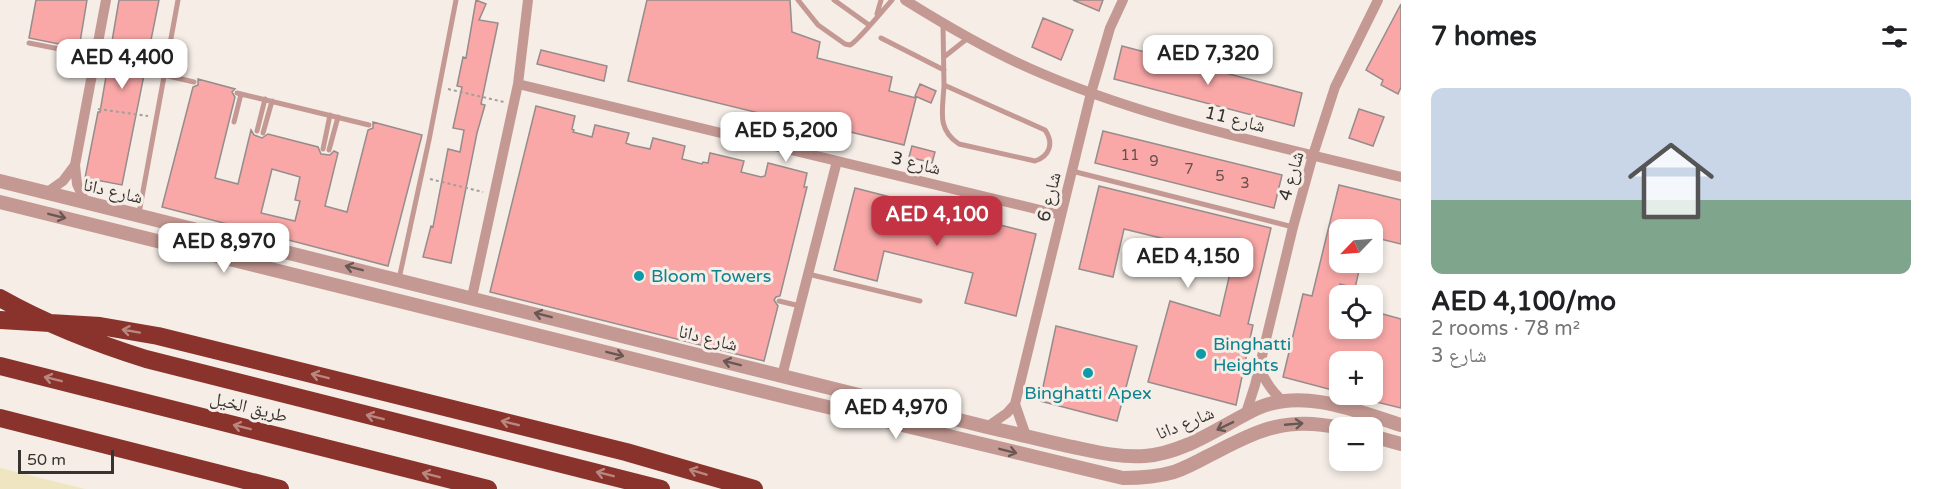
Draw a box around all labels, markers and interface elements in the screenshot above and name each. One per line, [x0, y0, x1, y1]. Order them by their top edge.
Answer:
icon: filters [1878, 20, 1911, 53]
text: 7 homes [1431, 21, 1537, 52]
pin: AED 7,320 [1139, 35, 1277, 86]
pin: AED 4,400 [53, 39, 191, 90]
text: AED 7,320 [1157, 42, 1259, 66]
text: AED 4,400 [71, 46, 173, 70]
street label: شارع 11 [1202, 101, 1268, 137]
pin: AED 5,200 [717, 112, 855, 163]
text: AED 5,200 [734, 119, 838, 143]
icon: home [1617, 127, 1725, 235]
street label: شارع 3 [889, 146, 943, 180]
house number: 11 [1121, 146, 1139, 164]
street label: شارع 4 [1274, 149, 1308, 203]
house number: 9 [1149, 152, 1159, 170]
house number: 7 [1184, 160, 1194, 178]
house number: 5 [1215, 167, 1225, 185]
street label: شارع 6 [1032, 170, 1066, 224]
street label: شارع دانا [81, 174, 145, 208]
house number: 3 [1240, 174, 1250, 192]
pin: AED 4,100 [868, 196, 1006, 247]
text: AED 4,100 [885, 203, 989, 227]
one-way arrow [47, 211, 66, 223]
north arrow [1329, 219, 1383, 273]
map controls [1329, 219, 1383, 471]
pin: AED 8,970 [155, 223, 293, 274]
text: AED 8,970 [172, 230, 276, 254]
pin: AED 4,150 [1119, 238, 1257, 289]
text: AED 4,150 [1136, 245, 1240, 269]
one-way arrow [345, 261, 364, 273]
place label: Bloom Towers [651, 265, 771, 287]
marker: Bloom Towers [632, 269, 646, 283]
button: locate [1329, 285, 1383, 339]
text: AED 4,100/mo [1431, 286, 1616, 317]
one-way arrow [534, 309, 553, 320]
text: 2 rooms · 78 m² [1431, 317, 1580, 341]
street label: شارع دانا [676, 320, 740, 356]
one-way arrow [121, 325, 141, 336]
place label: Binghatti Heights [1213, 333, 1291, 376]
text: شارع 3 [1431, 344, 1487, 368]
marker: Binghatti Heights [1194, 347, 1208, 361]
one-way arrow [605, 349, 624, 361]
button: + [1329, 351, 1383, 405]
one-way arrow [723, 357, 742, 368]
marker: Binghatti Apex [1081, 366, 1095, 380]
one-way arrow [311, 369, 330, 381]
one-way arrow [44, 373, 63, 385]
place label: Binghatti Apex [1024, 382, 1152, 404]
street label: طريق الخيل [208, 387, 290, 427]
pin: AED 4,970 [827, 389, 965, 440]
text: AED 4,970 [844, 396, 948, 420]
street label: شارع دانا [1153, 402, 1217, 444]
one-way arrow [366, 411, 385, 422]
one-way arrow [500, 417, 519, 428]
button: − [1329, 417, 1383, 471]
one-way arrow [1283, 418, 1303, 429]
one-way arrow [233, 420, 252, 432]
one-way arrow [1216, 420, 1234, 432]
one-way arrow [998, 446, 1017, 458]
scale bar [18, 447, 114, 474]
text: 50 m [27, 450, 66, 470]
one-way arrow [689, 466, 708, 477]
one-way arrow [422, 468, 441, 480]
one-way arrow [596, 468, 615, 480]

